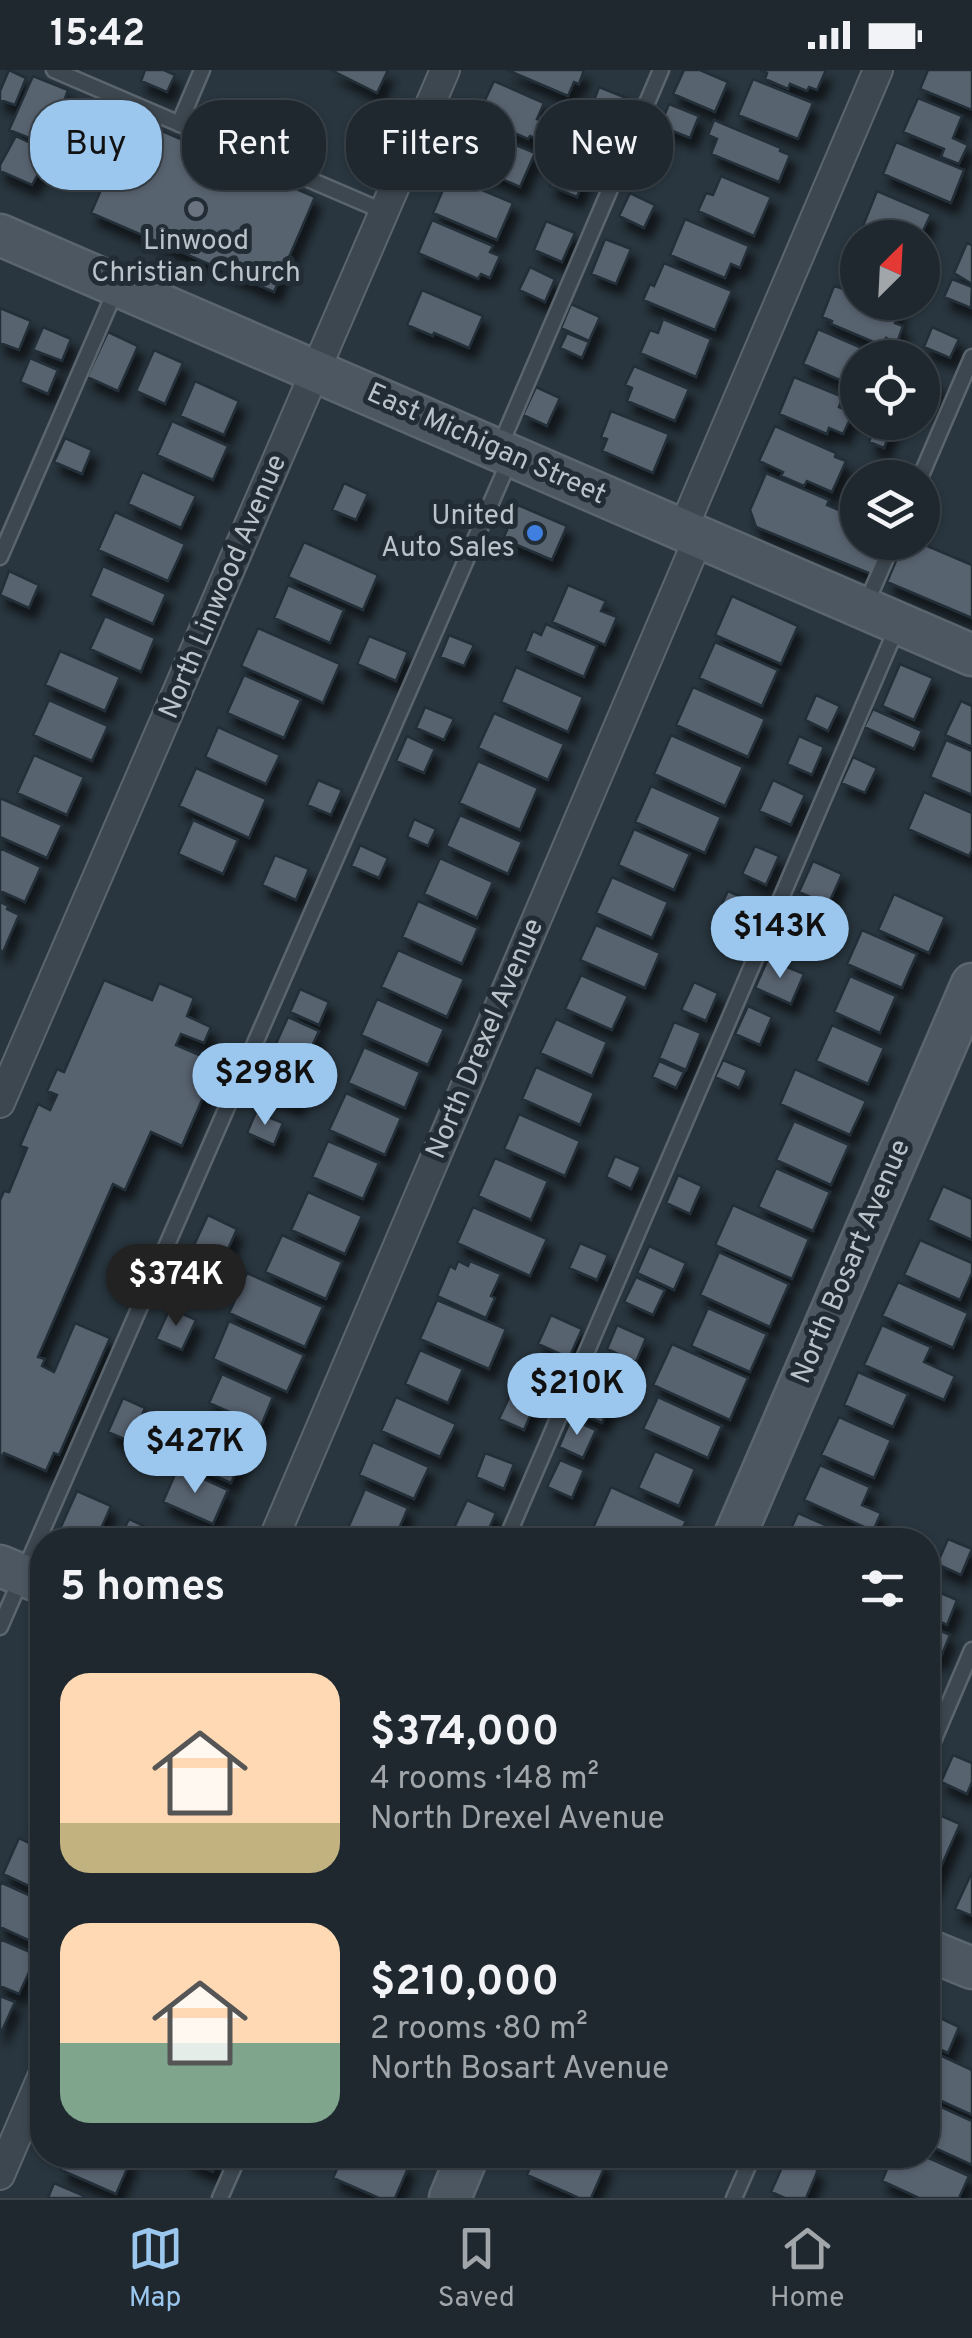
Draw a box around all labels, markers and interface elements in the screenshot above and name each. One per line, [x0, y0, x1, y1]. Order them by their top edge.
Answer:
text: 15:42 [50, 11, 145, 60]
chip: Buy [30, 100, 162, 190]
chip: Rent [182, 100, 326, 190]
chip: Filters [346, 100, 515, 190]
chip: New [535, 100, 673, 190]
marker: Linwood Christian Church [185, 198, 207, 220]
north arrow [840, 220, 940, 320]
map controls [840, 220, 940, 560]
place label: Linwood Christian Church [91, 224, 301, 292]
button: locate [840, 340, 940, 440]
street label: East Michigan Street [361, 376, 611, 514]
street label: North Linwood Avenue [152, 449, 296, 725]
button: layers [840, 460, 940, 560]
place label: United Auto Sales [381, 499, 515, 567]
marker: United Auto Sales [524, 522, 546, 544]
pin: $143K [710, 896, 850, 981]
text: $143K [733, 908, 827, 948]
street label: North Drexel Avenue [419, 913, 553, 1165]
pin: $298K [195, 1043, 335, 1128]
text: $298K [214, 1055, 316, 1095]
street label: North Bosart Avenue [784, 1134, 920, 1390]
pin: $374K [106, 1244, 246, 1329]
text: $374K [128, 1256, 224, 1296]
pin: $210K [507, 1353, 647, 1438]
text: $210K [529, 1365, 625, 1405]
pin: $427K [125, 1411, 265, 1496]
text: $427K [146, 1423, 244, 1463]
icon: filters [855, 1561, 910, 1616]
text: 5 homes [60, 1562, 225, 1615]
text: $374,000 [370, 1707, 559, 1760]
icon: home [140, 1713, 260, 1833]
text: 4 rooms · 148 m² [370, 1760, 599, 1800]
text: North Drexel Avenue [370, 1800, 665, 1840]
text: $210,000 [370, 1957, 559, 2010]
icon: home [140, 1963, 260, 2083]
text: 2 rooms · 80 m² [370, 2010, 588, 2050]
text: North Bosart Avenue [370, 2050, 669, 2090]
tab: Map [128, 2221, 183, 2317]
tab: Saved [438, 2221, 515, 2317]
tab: Home [770, 2221, 844, 2317]

